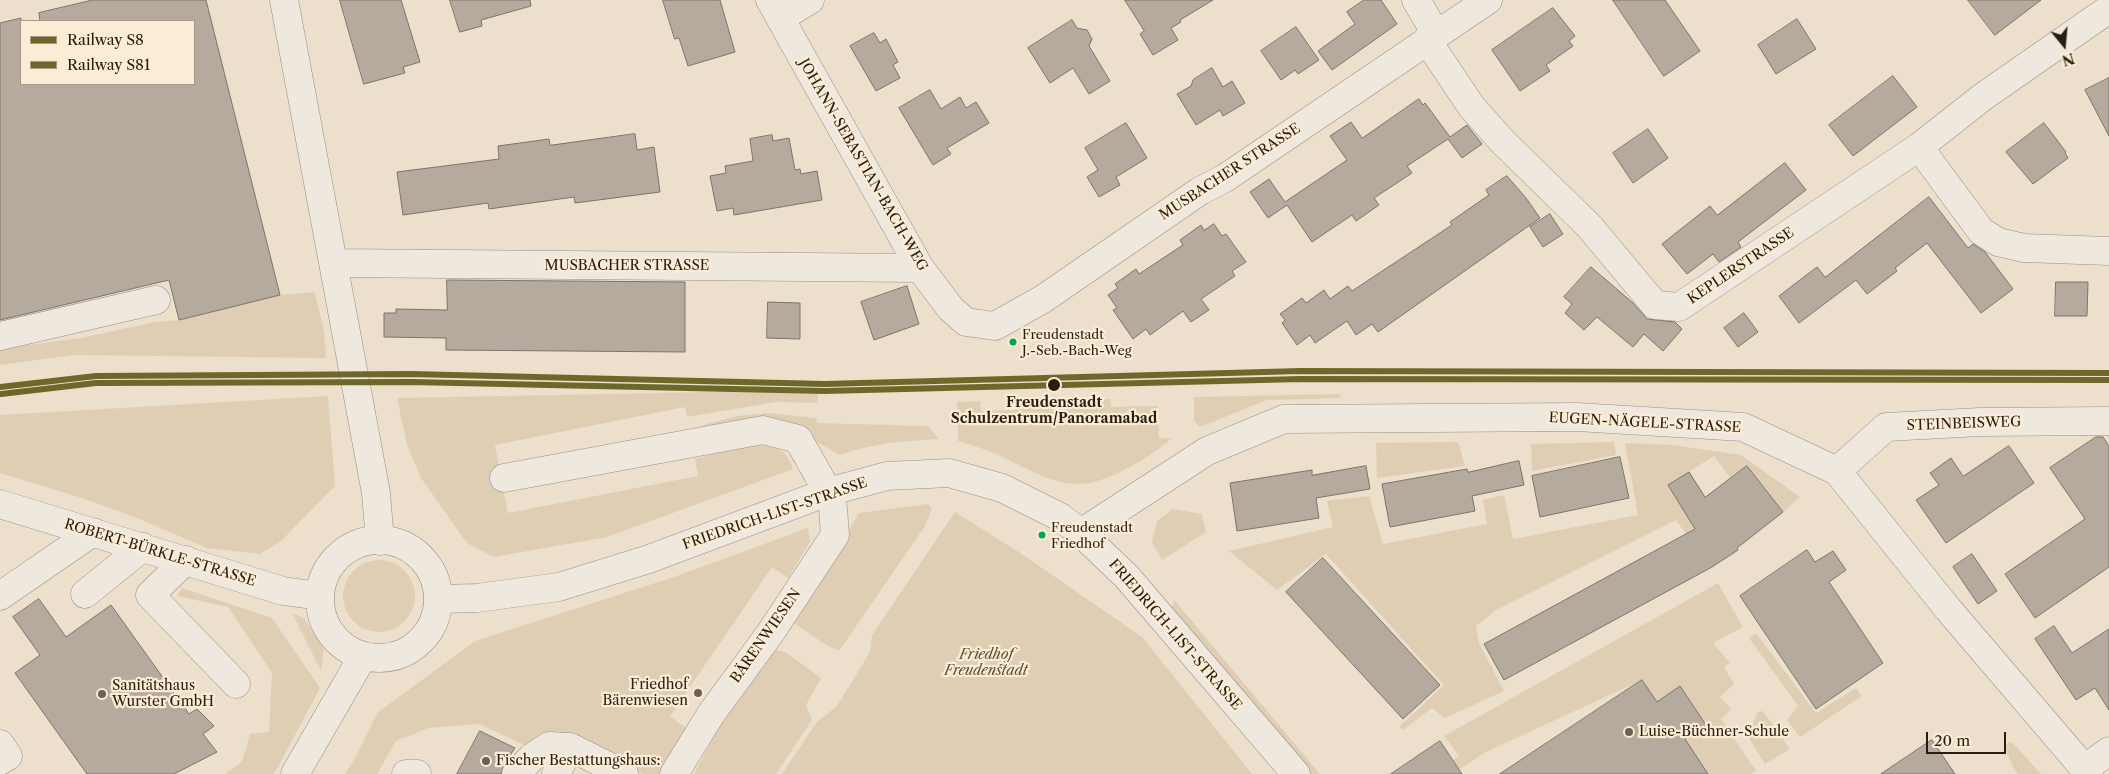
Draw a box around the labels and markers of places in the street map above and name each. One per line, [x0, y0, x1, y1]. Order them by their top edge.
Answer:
place label: Freudenstadt J.-Seb.-Bach-Weg [1022, 327, 1132, 358]
marker: Freudenstadt J.-Seb.-Bach-Weg [1008, 337, 1018, 347]
marker: Freudenstadt Schulzentrum/Panoramabad [1046, 377, 1062, 393]
place label: Freudenstadt Schulzentrum/Panoramabad [951, 395, 1157, 428]
place label: Freudenstadt Friedhof [1051, 520, 1133, 551]
marker: Freudenstadt Friedhof [1037, 530, 1047, 540]
place label: Friedhof Bärenwiesen [603, 677, 688, 710]
place label: Sanitätshaus Wurster GmbH [112, 678, 214, 710]
marker: Friedhof Bärenwiesen [692, 687, 704, 699]
marker: Sanitätshaus Wurster GmbH [96, 688, 108, 700]
place label: Luise-Büchner-Schule [1639, 724, 1789, 740]
marker: Luise-Büchner-Schule [1623, 726, 1635, 738]
place label: Fischer Bestattungshaus: [496, 753, 661, 769]
marker: Fischer Bestattungshaus: [480, 755, 492, 767]

